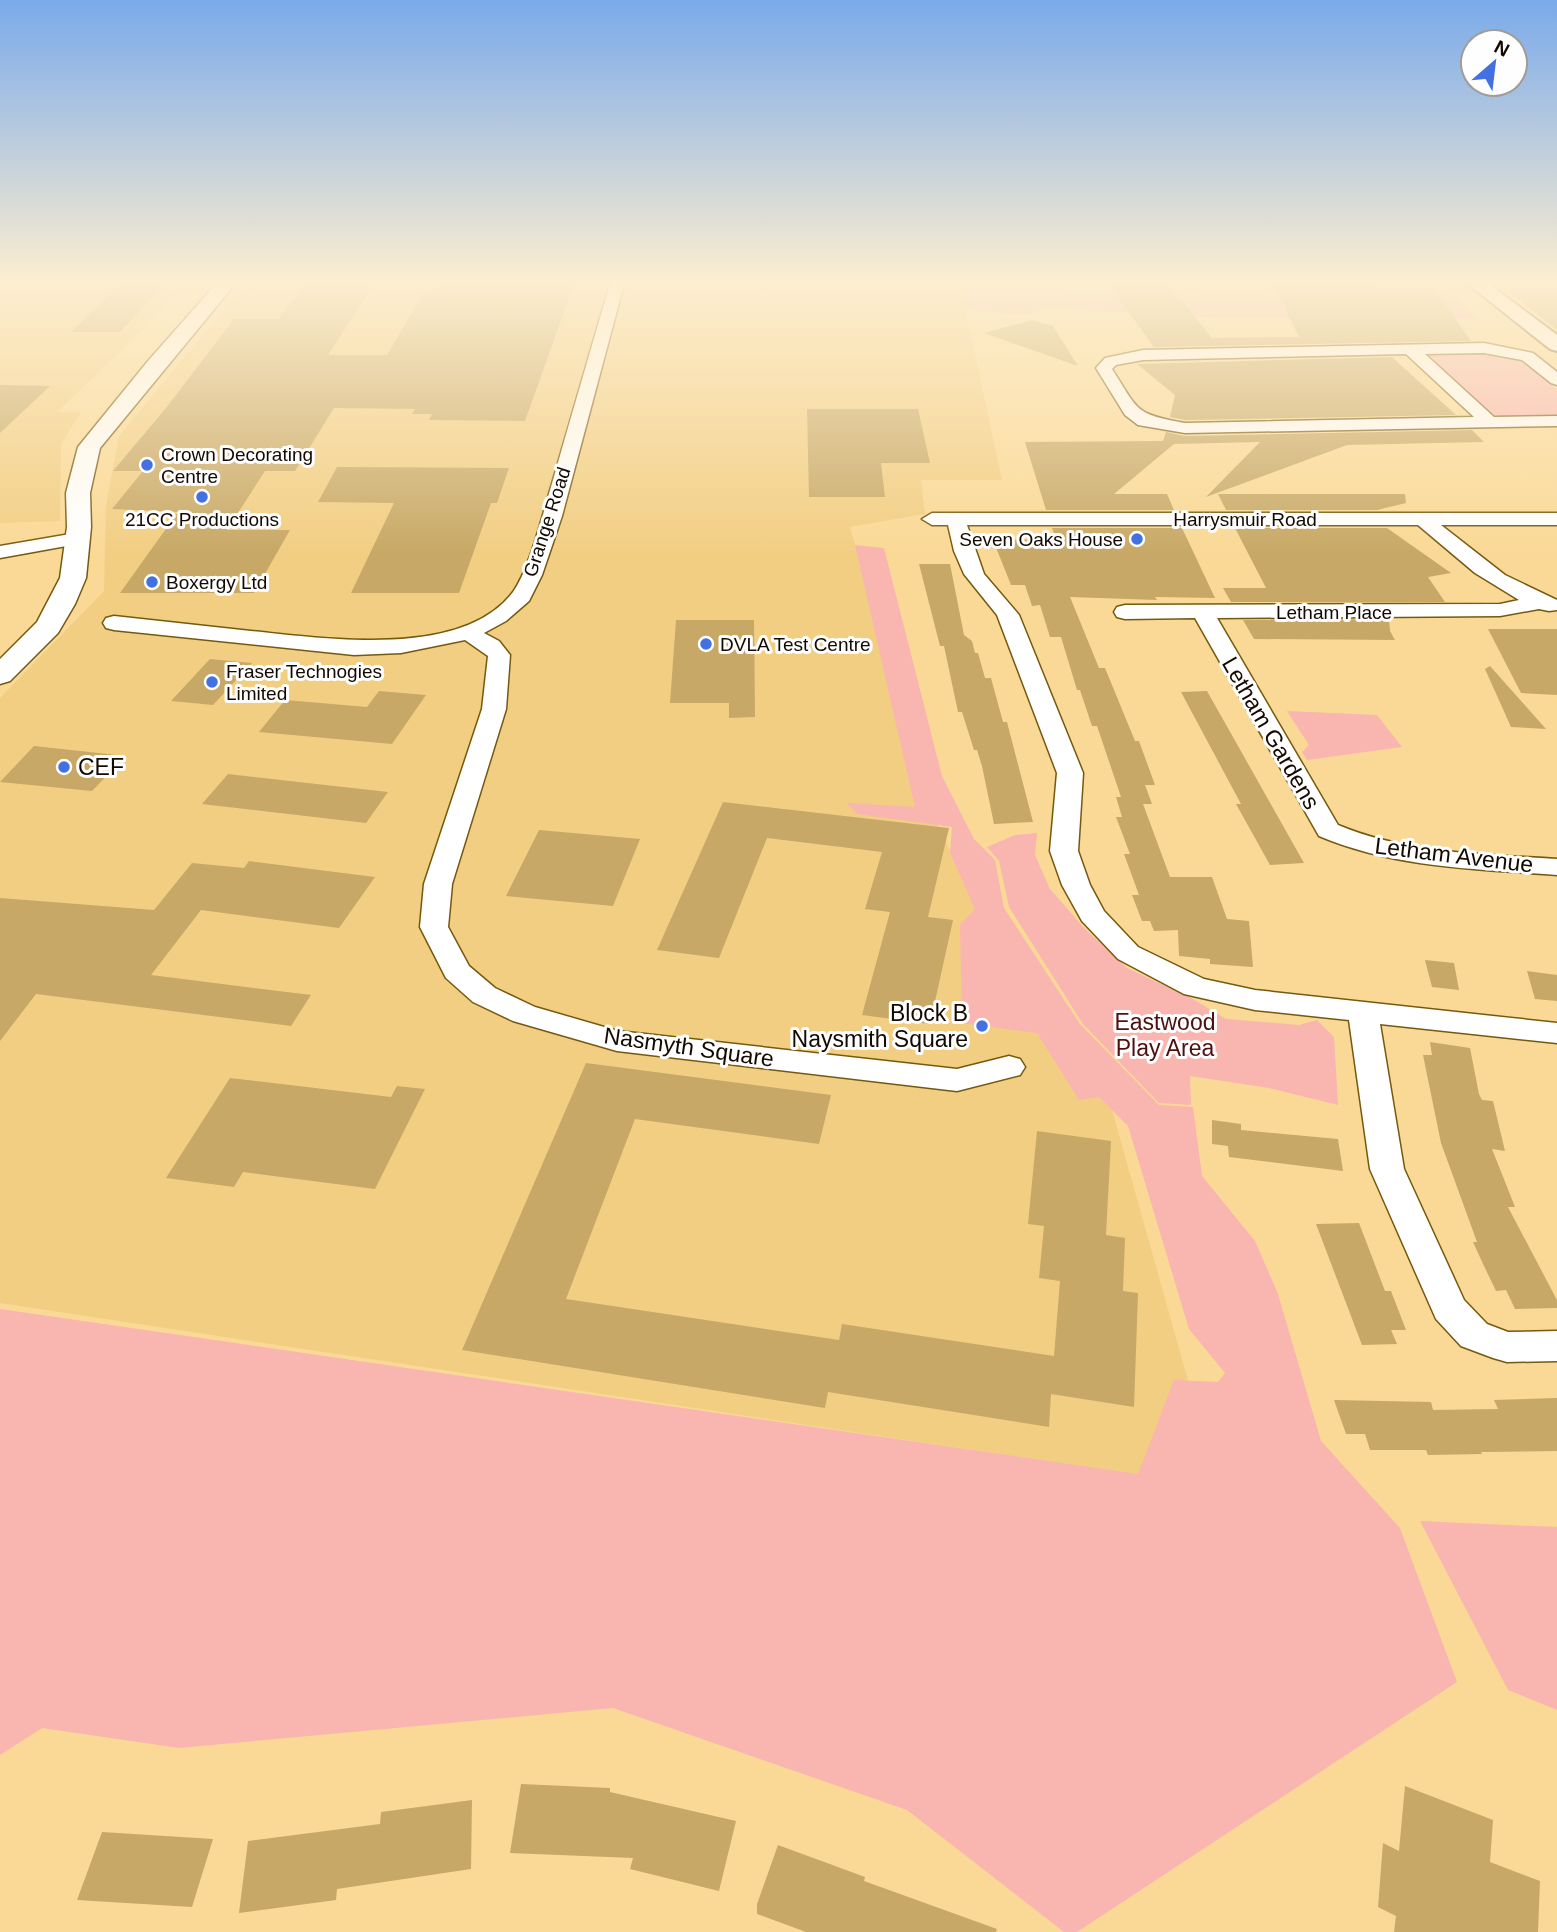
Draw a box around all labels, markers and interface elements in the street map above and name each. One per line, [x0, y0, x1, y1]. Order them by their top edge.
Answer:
north arrow [1459, 28, 1529, 98]
text: N [1491, 36, 1513, 61]
place label: Crown Decorating Centre [161, 444, 313, 487]
marker: Crown Decorating Centre [139, 457, 155, 473]
street label: Grange Road [519, 465, 575, 579]
marker: 21CC Productions [194, 489, 210, 505]
place label: 21CC Productions [125, 509, 279, 530]
street label: Harrysmuir Road [1173, 509, 1317, 530]
place label: Seven Oaks House [959, 529, 1123, 550]
marker: Seven Oaks House [1129, 531, 1145, 547]
place label: Boxergy Ltd [166, 572, 267, 593]
marker: Boxergy Ltd [144, 574, 160, 590]
street label: Letham Place [1276, 602, 1392, 623]
place label: DVLA Test Centre [720, 634, 871, 655]
marker: DVLA Test Centre [698, 636, 714, 652]
street label: Letham Gardens [1217, 652, 1325, 814]
place label: Fraser Technogies Limited [226, 661, 382, 704]
marker: Fraser Technogies Limited [204, 674, 220, 690]
place label: CEF [78, 754, 124, 780]
marker: CEF [56, 759, 72, 775]
street label: Letham Avenue [1373, 832, 1535, 878]
place label: Block B Naysmith Square [792, 1000, 968, 1052]
park label: Eastwood Play Area [1114, 1009, 1216, 1061]
marker: Block B Naysmith Square [974, 1018, 990, 1034]
street label: Nasmyth Square [602, 1022, 776, 1072]

